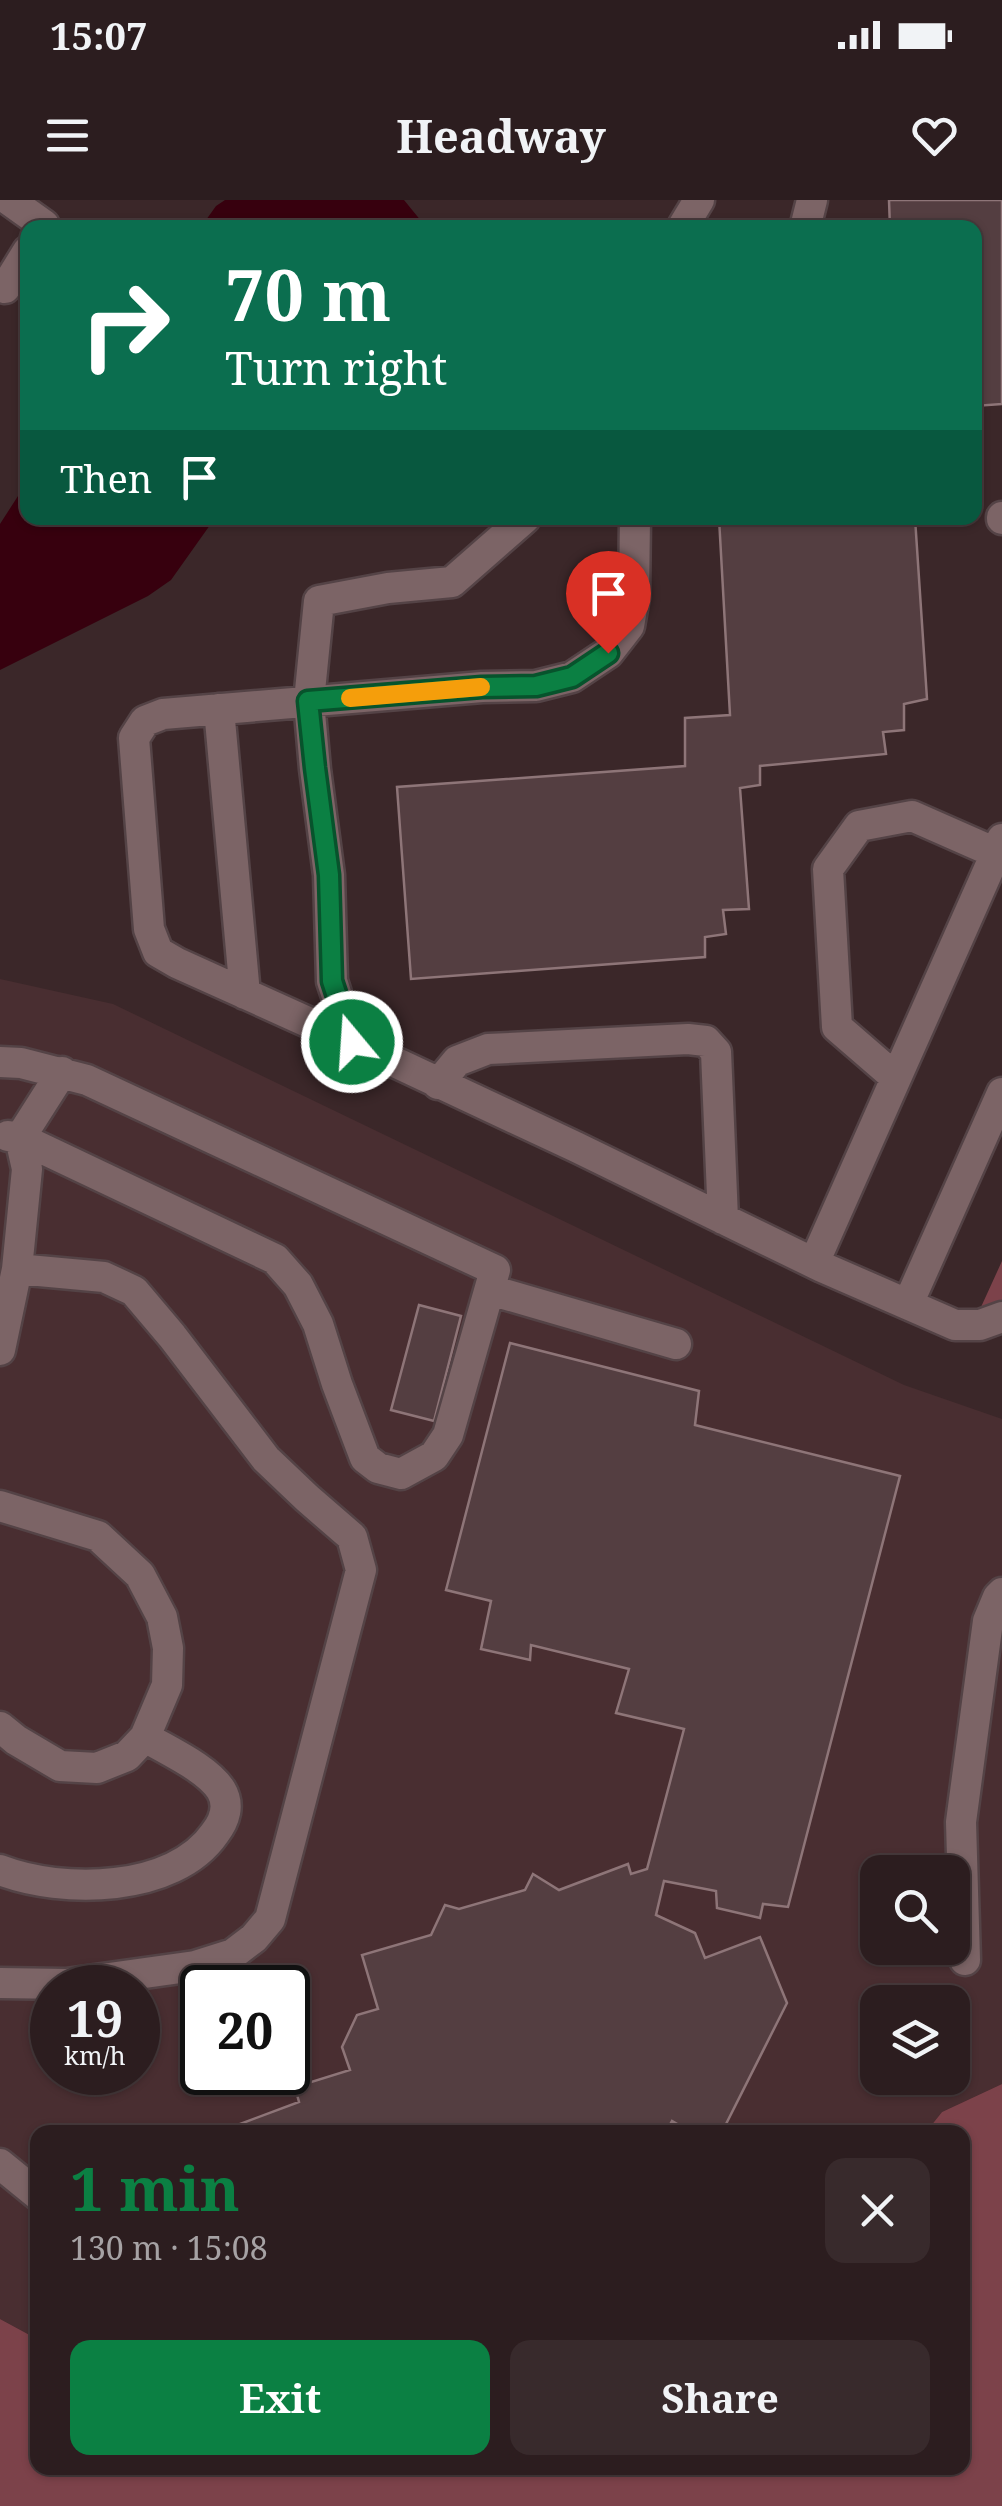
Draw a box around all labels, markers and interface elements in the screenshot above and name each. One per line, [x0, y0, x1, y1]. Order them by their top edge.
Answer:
text: 15:07 [50, 9, 147, 61]
text: Headway [396, 105, 606, 166]
icon: menu [40, 108, 95, 163]
icon: heart [907, 108, 962, 163]
text: 70 m [225, 246, 391, 342]
icon: right [60, 260, 190, 390]
text: Turn right [225, 337, 447, 398]
icon: arrive [172, 450, 227, 505]
text: Then [60, 452, 152, 504]
pin [566, 551, 651, 654]
icon: arrive [581, 566, 636, 621]
position arrow [300, 990, 404, 1094]
map controls [860, 1855, 970, 2095]
button: search [860, 1855, 970, 1965]
speed limit sign: 20 [180, 1965, 310, 2095]
text: 19 [67, 1984, 123, 2052]
button: layers [860, 1985, 970, 2095]
text: km/h [64, 2038, 126, 2072]
text: 1 min [70, 2147, 240, 2229]
button: close [825, 2158, 930, 2263]
text: 130 m · 15:08 [70, 2226, 268, 2269]
button: Exit [70, 2340, 490, 2455]
button: Share [510, 2340, 930, 2455]

